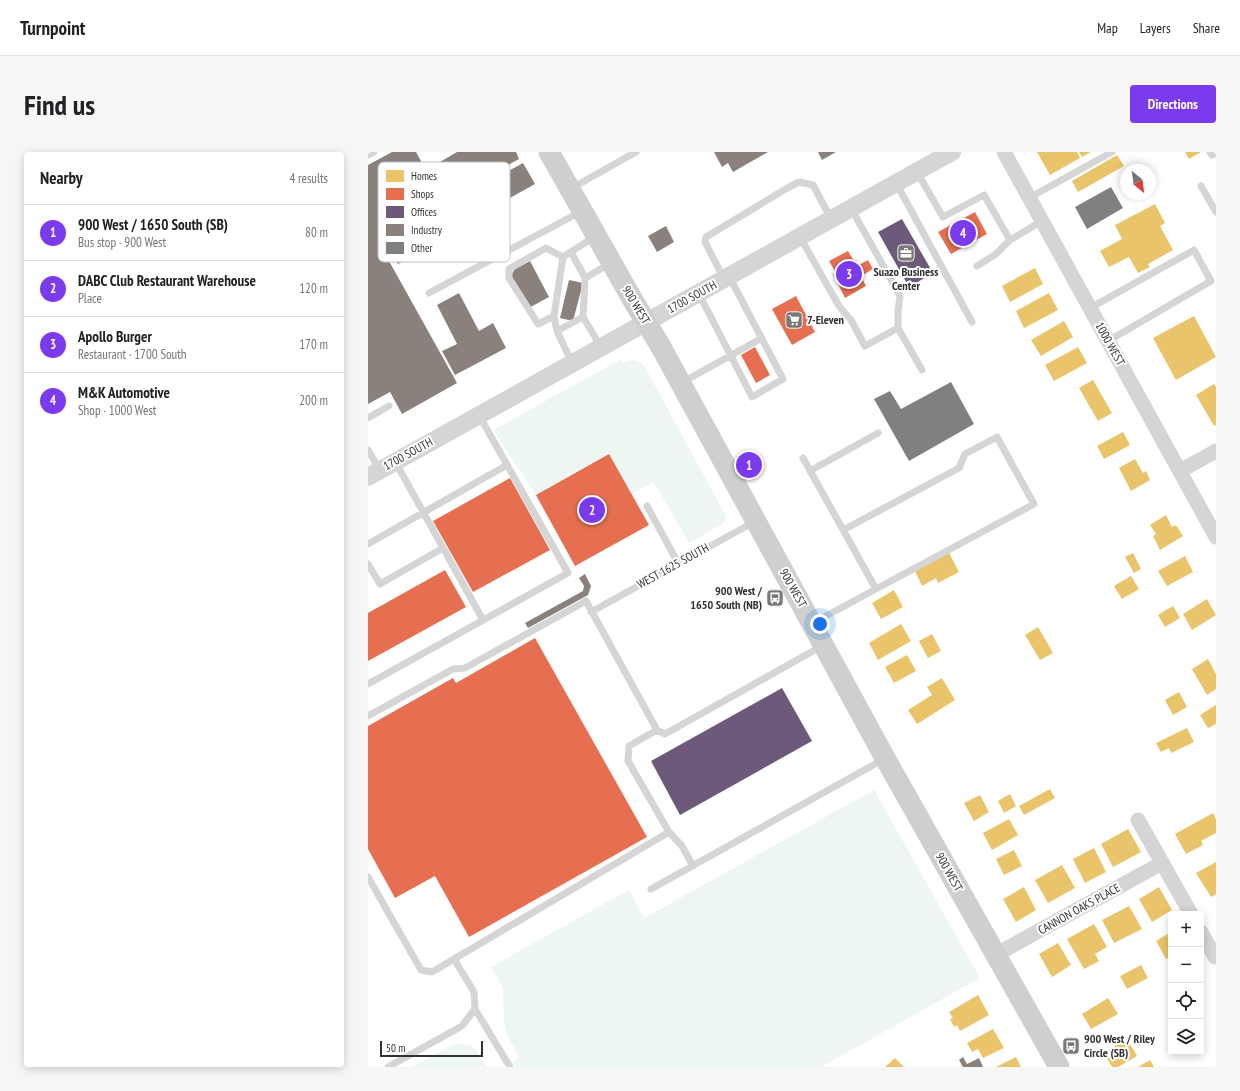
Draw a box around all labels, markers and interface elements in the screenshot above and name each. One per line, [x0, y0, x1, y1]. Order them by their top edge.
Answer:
text: Turnpoint [20, 16, 85, 40]
text: Map [1097, 19, 1118, 37]
text: Layers [1140, 19, 1171, 37]
text: Share [1193, 19, 1220, 37]
button: Directions [1130, 85, 1216, 123]
text: Find us [24, 86, 95, 123]
legend [378, 162, 510, 262]
north arrow [1120, 164, 1156, 200]
text: Nearby [40, 167, 83, 189]
text: Homes [411, 169, 437, 183]
text: 4 results [289, 170, 328, 187]
text: Shops [411, 187, 434, 201]
text: Offices [411, 205, 437, 219]
text: 900 West / 1650 South (SB) [78, 215, 228, 234]
pin: 4 [950, 218, 976, 248]
text: Industry [411, 223, 443, 237]
text: 1 [50, 224, 56, 241]
text: 80 m [305, 224, 328, 241]
text: Bus stop · 900 West [78, 234, 166, 251]
text: Other [411, 241, 432, 255]
office icon: Suazo Business Center [896, 243, 916, 263]
pin: 3 [836, 259, 862, 289]
place label: Suazo Business Center [874, 264, 938, 293]
text: DABC Club Restaurant Warehouse [78, 271, 256, 290]
street label: 1700 SOUTH [665, 277, 719, 316]
text: 2 [50, 280, 56, 297]
text: 120 m [299, 280, 328, 297]
street label: 900 WEST [619, 283, 654, 327]
text: Place [78, 290, 102, 307]
supermarket icon: 7-Eleven [784, 310, 804, 330]
place label: 7-Eleven [807, 312, 844, 327]
street label: 1000 WEST [1092, 319, 1129, 369]
text: Apollo Burger [78, 327, 152, 346]
text: 3 [50, 336, 56, 353]
text: 170 m [299, 336, 328, 353]
text: Restaurant · 1700 South [78, 346, 187, 363]
text: M&K Automotive [78, 383, 170, 402]
text: 4 [50, 392, 56, 409]
text: 200 m [299, 392, 328, 409]
text: Shop · 1000 West [78, 402, 156, 419]
street label: 1700 SOUTH [381, 434, 435, 473]
pin: 1 [736, 450, 762, 480]
pin: 2 [579, 495, 605, 525]
street label: WEST 1625 SOUTH [634, 540, 711, 591]
street label: 900 WEST [777, 566, 811, 610]
place label: 900 West / 1650 South (NB) [690, 583, 763, 612]
bus stop icon: 900 West / 1650 South (NB) [765, 588, 785, 608]
your location [810, 614, 830, 634]
street label: 900 WEST [933, 850, 967, 894]
street label: CANNON OAKS PLACE [1035, 880, 1122, 937]
map controls [1168, 911, 1204, 1055]
button: + [1168, 911, 1204, 947]
button: − [1168, 947, 1204, 983]
button: locate [1168, 983, 1204, 1019]
button: layers [1168, 1019, 1204, 1055]
place label: 900 West / Riley Circle (SB) [1084, 1031, 1155, 1060]
bus stop icon: 900 West / Riley Circle (SB) [1061, 1036, 1081, 1056]
scale bar [380, 1039, 483, 1058]
text: 50 m [386, 1041, 405, 1055]

